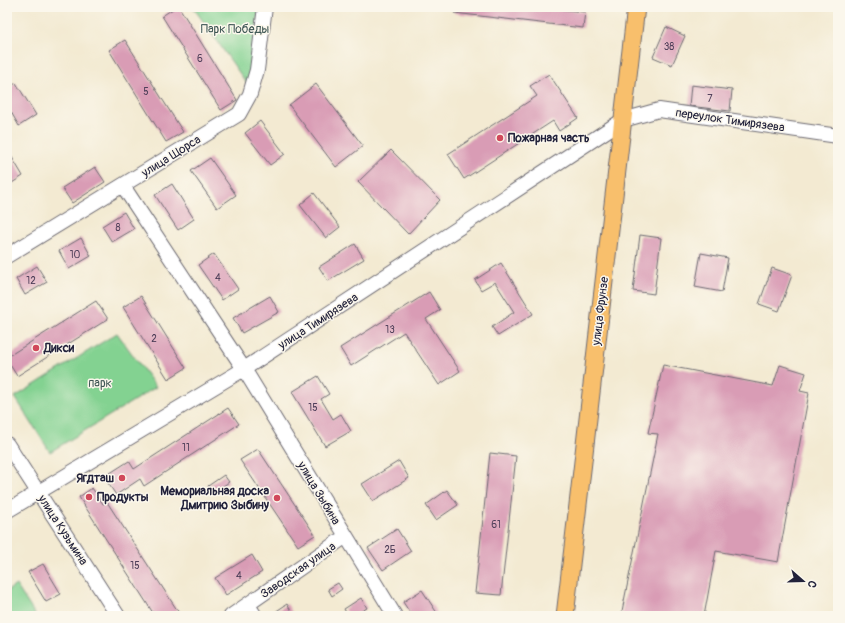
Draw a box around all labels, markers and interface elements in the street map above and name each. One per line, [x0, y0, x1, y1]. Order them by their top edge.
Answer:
park label: Парк Победы [201, 22, 270, 37]
house number: 38 [664, 41, 674, 53]
house number: 6 [197, 53, 203, 65]
house number: 5 [143, 86, 149, 98]
house number: 7 [707, 93, 713, 105]
street label: переулок Тимирязева [674, 105, 786, 136]
place label: Пожарная часть [508, 131, 590, 146]
street label: улица Щорса [138, 132, 204, 181]
marker: Пожарная часть [495, 133, 505, 143]
house number: 8 [115, 222, 121, 234]
house number: 10 [70, 249, 81, 261]
house number: 4 [215, 272, 221, 284]
house number: 12 [26, 275, 36, 287]
street label: улица Фрунзе [589, 276, 612, 347]
street label: улица Тимирязева [275, 290, 361, 353]
house number: 13 [385, 324, 395, 336]
house number: 2 [151, 333, 157, 345]
place label: Дикси [43, 341, 75, 356]
marker: Дикси [31, 343, 41, 353]
park label: парк [88, 376, 112, 391]
house number: 15 [308, 402, 318, 414]
house number: 11 [182, 442, 190, 454]
street label: улица Зыбина [293, 458, 344, 528]
place label: Ягдташ [76, 471, 114, 486]
marker: Ягдташ [117, 473, 127, 483]
place label: Мемориальная доска Дмитрию Зыбину [160, 484, 270, 513]
place label: Продукты [97, 490, 149, 505]
street label: улица Кузьмина [34, 492, 91, 569]
marker: Продукты [84, 492, 94, 502]
marker: Мемориальная доска Дмитрию Зыбину [272, 493, 282, 503]
house number: 61 [491, 519, 501, 531]
street label: Заводская улица [258, 539, 339, 602]
house number: 2Б [384, 544, 396, 556]
house number: 15 [130, 560, 140, 572]
north arrow [783, 561, 823, 601]
house number: 4 [236, 570, 242, 582]
text: С [805, 579, 819, 590]

